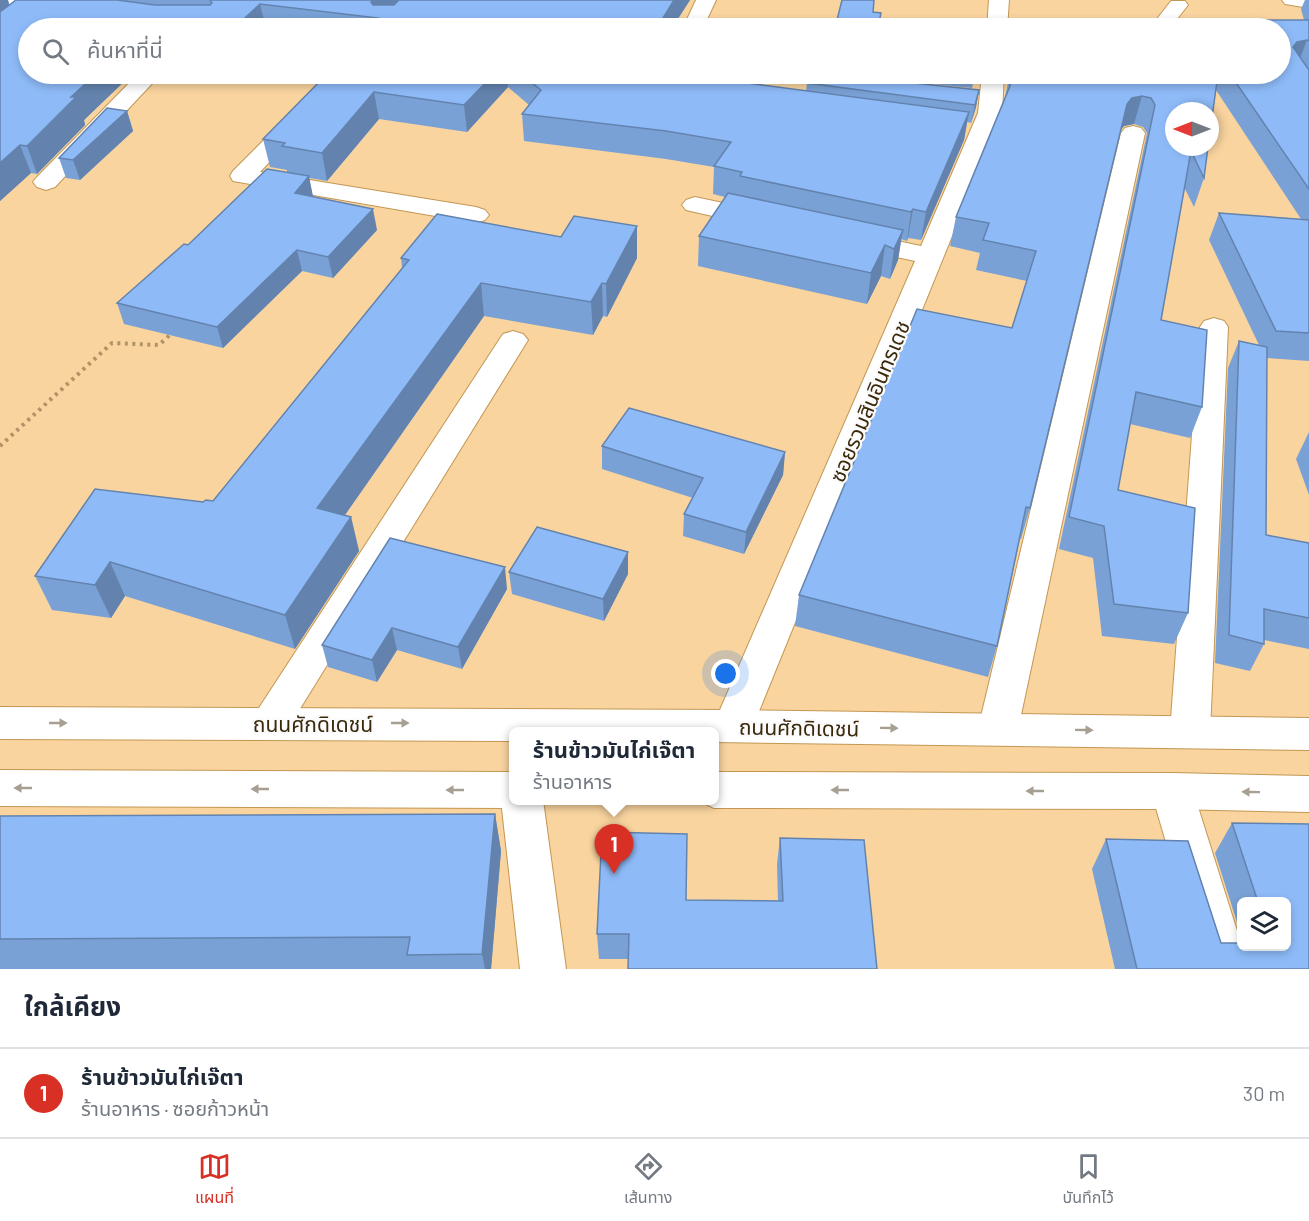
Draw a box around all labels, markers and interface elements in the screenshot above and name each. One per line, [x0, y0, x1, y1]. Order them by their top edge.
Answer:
search box [18, 18, 1291, 84]
icon: search [39, 35, 72, 68]
text: ค้นหาที่นี่ [87, 36, 163, 62]
north arrow [1165, 102, 1219, 156]
street label: ซอยรวมสินอินทรเดช [824, 316, 914, 486]
your location [711, 659, 740, 688]
street label: ถนนศักดิเดชน์ [253, 711, 373, 736]
street label: ถนนศักดิเดชน์ [739, 713, 859, 741]
one-way arrow [49, 718, 68, 728]
one-way arrow [391, 719, 410, 728]
one-way arrow [880, 723, 899, 732]
one-way arrow [1075, 725, 1094, 735]
popup [509, 727, 719, 805]
text: ร้านข้าวมันไก่เจ๊ตา [533, 736, 695, 762]
text: ร้านอาหาร [533, 769, 612, 793]
one-way arrow [14, 783, 33, 793]
one-way arrow [251, 784, 270, 794]
one-way arrow [446, 785, 465, 795]
one-way arrow [830, 785, 849, 795]
one-way arrow [1025, 786, 1044, 796]
one-way arrow [1241, 788, 1260, 797]
pin: 1 [594, 824, 634, 874]
map controls [1237, 897, 1291, 951]
button: layers [1237, 897, 1291, 951]
text: ใกล้เคียง [24, 990, 121, 1021]
text: ร้านข้าวมันไก่เจ๊ตา [81, 1063, 243, 1089]
text: 1 [40, 1081, 47, 1105]
text: 30 m [1243, 1081, 1285, 1105]
text: ร้านอาหาร · ซอยก้าวหน้า [81, 1096, 269, 1120]
tab: แผนที่ [195, 1150, 234, 1210]
tab: เส้นทาง [624, 1150, 672, 1210]
tab: บันทึกไว้ [1063, 1150, 1114, 1210]

